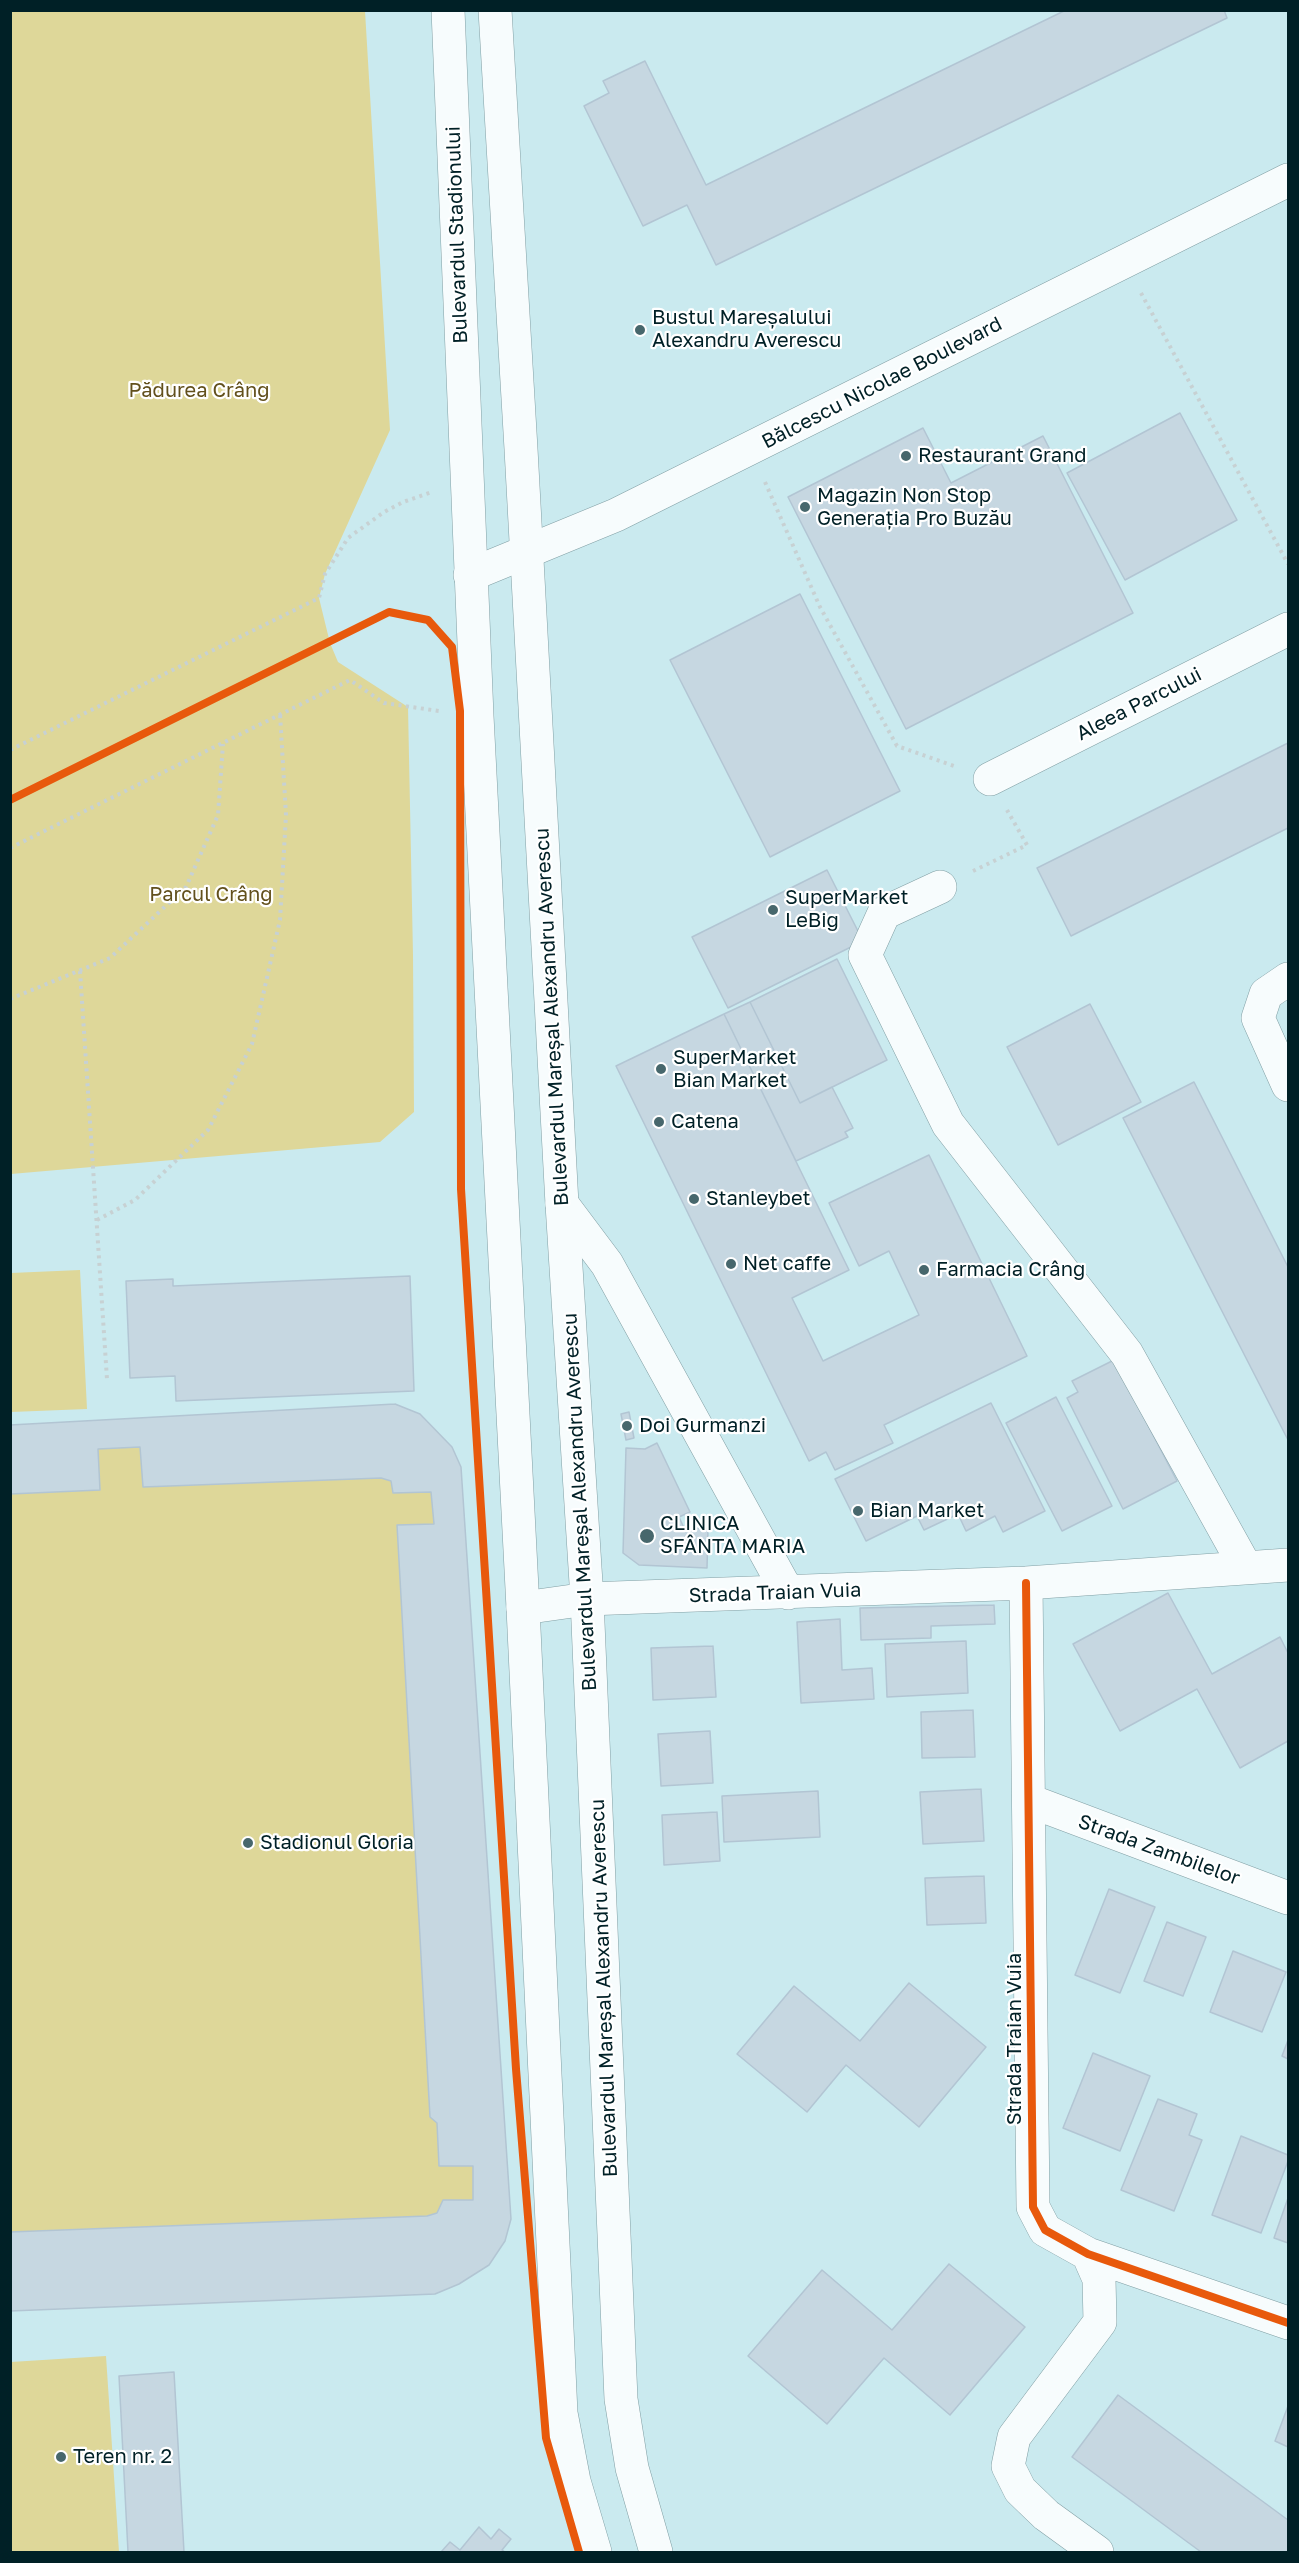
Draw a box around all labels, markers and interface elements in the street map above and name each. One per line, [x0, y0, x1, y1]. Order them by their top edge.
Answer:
street label: Bulevardul Stadionului [441, 126, 473, 344]
place label: Bustul Mareșalului Alexandru Averescu [652, 306, 841, 353]
street label: Bălcescu Nicolae Boulevard [758, 312, 1006, 454]
marker: Bustul Mareșalului Alexandru Averescu [633, 323, 647, 337]
park label: Pădurea Crâng [128, 379, 270, 403]
place label: Restaurant Grand [918, 444, 1087, 468]
marker: Restaurant Grand [899, 449, 913, 463]
place label: Magazin Non Stop Generația Pro Buzău [817, 484, 1012, 531]
marker: Magazin Non Stop Generația Pro Buzău [798, 500, 812, 514]
street label: Aleea Parcului [1072, 662, 1206, 746]
street label: Bulevardul Mareșal Alexandru Averescu [530, 827, 574, 1207]
park label: Parcul Crâng [149, 883, 273, 907]
place label: SuperMarket LeBig [785, 886, 908, 933]
marker: SuperMarket LeBig [766, 903, 780, 917]
place label: SuperMarket Bian Market [673, 1046, 796, 1093]
marker: SuperMarket Bian Market [654, 1062, 668, 1076]
place label: Catena [671, 1110, 739, 1134]
marker: Catena [652, 1115, 666, 1129]
place label: Stanleybet [706, 1187, 810, 1211]
marker: Stanleybet [687, 1192, 701, 1206]
place label: Net caffe [743, 1252, 831, 1276]
marker: Net caffe [724, 1257, 738, 1271]
place label: Farmacia Crâng [936, 1258, 1085, 1282]
marker: Farmacia Crâng [917, 1263, 931, 1277]
street label: Bulevardul Mareșal Alexandru Averescu [558, 1312, 602, 1692]
place label: Doi Gurmanzi [639, 1414, 766, 1438]
marker: Doi Gurmanzi [620, 1419, 634, 1433]
place label: Bian Market [870, 1499, 984, 1523]
marker: Bian Market [851, 1504, 865, 1518]
place label: CLINICA SFÂNTA MARIA [660, 1512, 805, 1559]
marker: CLINICA SFÂNTA MARIA [638, 1527, 656, 1545]
street label: Strada Traian Vuia [688, 1578, 862, 1608]
street label: Bulevardul Mareșal Alexandru Averescu [585, 1798, 623, 2178]
street label: Strada Zambilelor [1075, 1810, 1243, 1890]
place label: Stadionul Gloria [260, 1831, 414, 1855]
marker: Stadionul Gloria [241, 1836, 255, 1850]
street label: Strada Traian Vuia [1003, 1953, 1027, 2125]
place label: Teren nr. 2 [73, 2445, 172, 2469]
marker: Teren nr. 2 [54, 2450, 68, 2464]

